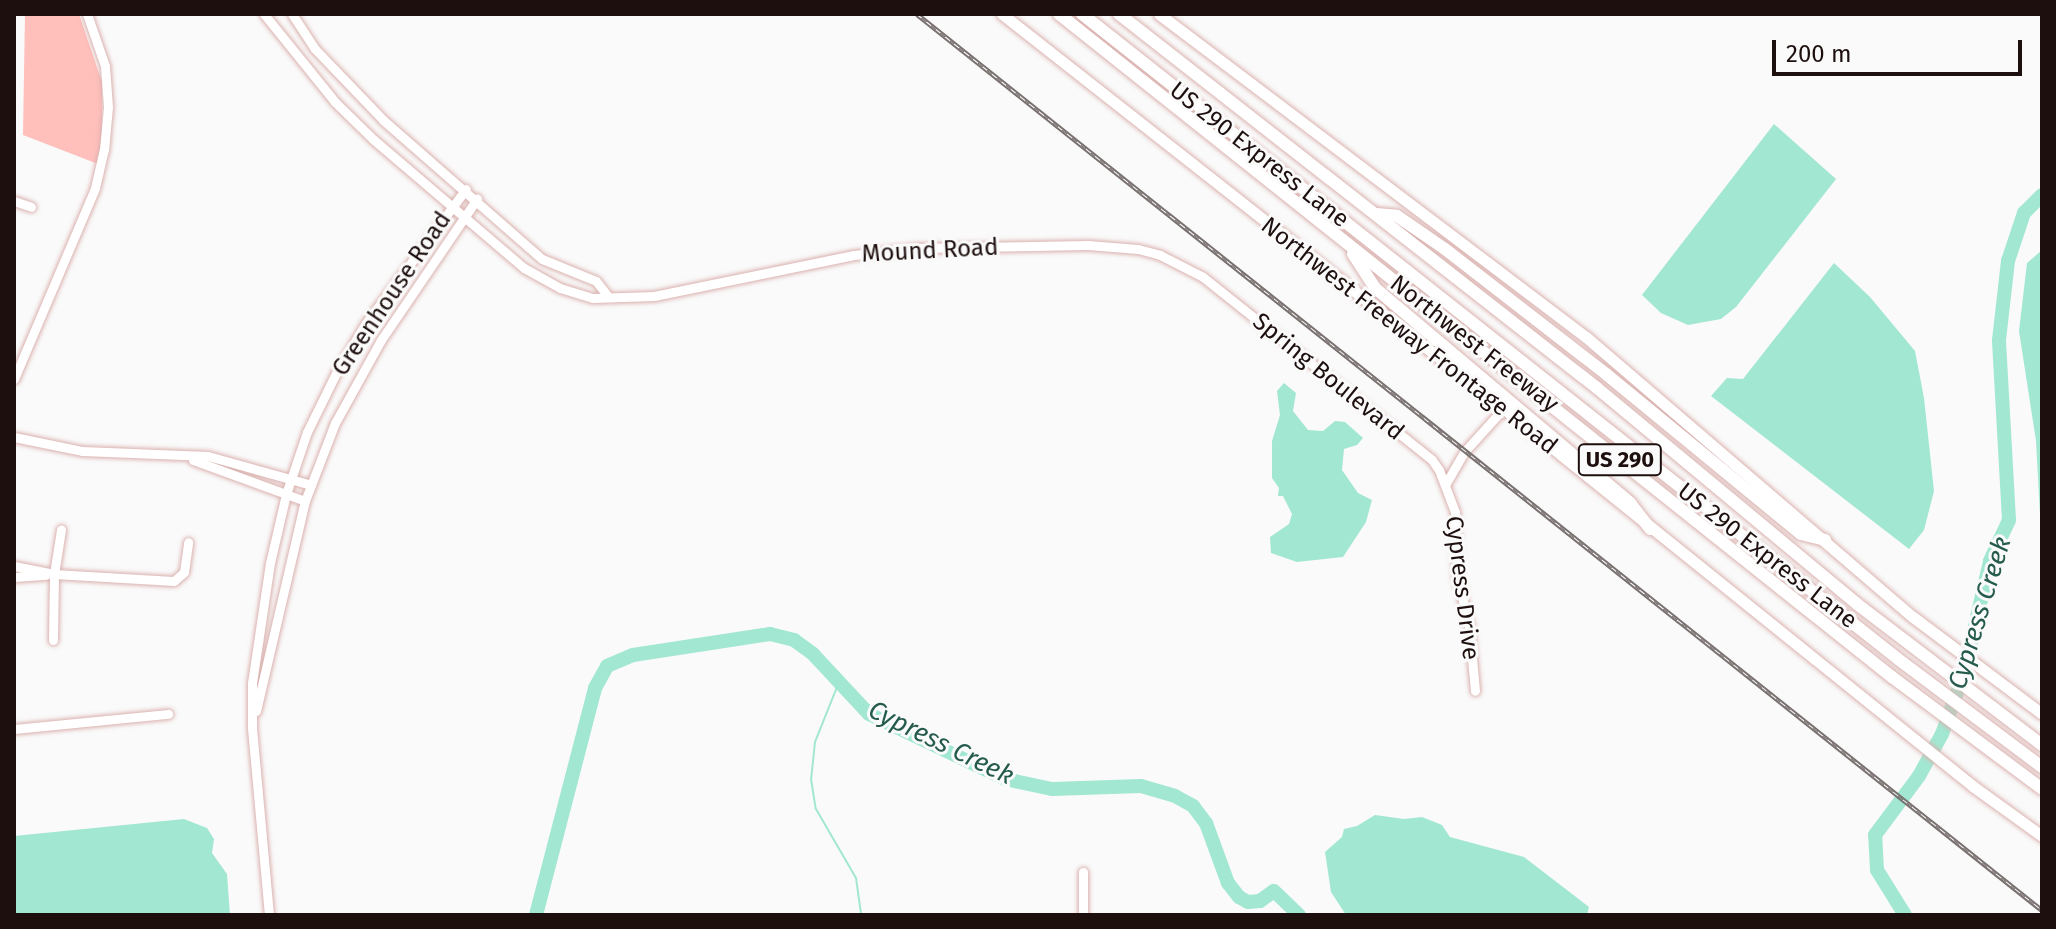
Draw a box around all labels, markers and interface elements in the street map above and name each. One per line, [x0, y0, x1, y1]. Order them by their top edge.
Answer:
scale bar [1776, 24, 2026, 74]
text: 200 m [1786, 40, 1852, 68]
street label: US 290 Express Lane [1163, 76, 1355, 234]
street label: Greenhouse Road [326, 206, 458, 382]
street label: Northwest Freeway Frontage Road [1255, 211, 1563, 461]
street label: Mound Road [861, 233, 999, 269]
street label: Northwest Freeway [1384, 269, 1564, 419]
street label: Spring Boulevard [1247, 307, 1409, 447]
road number: US 290 [1576, 442, 1664, 478]
street label: US 290 Express Lane [1671, 477, 1863, 635]
street label: Cypress Drive [1439, 514, 1485, 662]
water label: Cypress Creek [1942, 533, 2018, 693]
water label: Cypress Creek [863, 694, 1019, 792]

